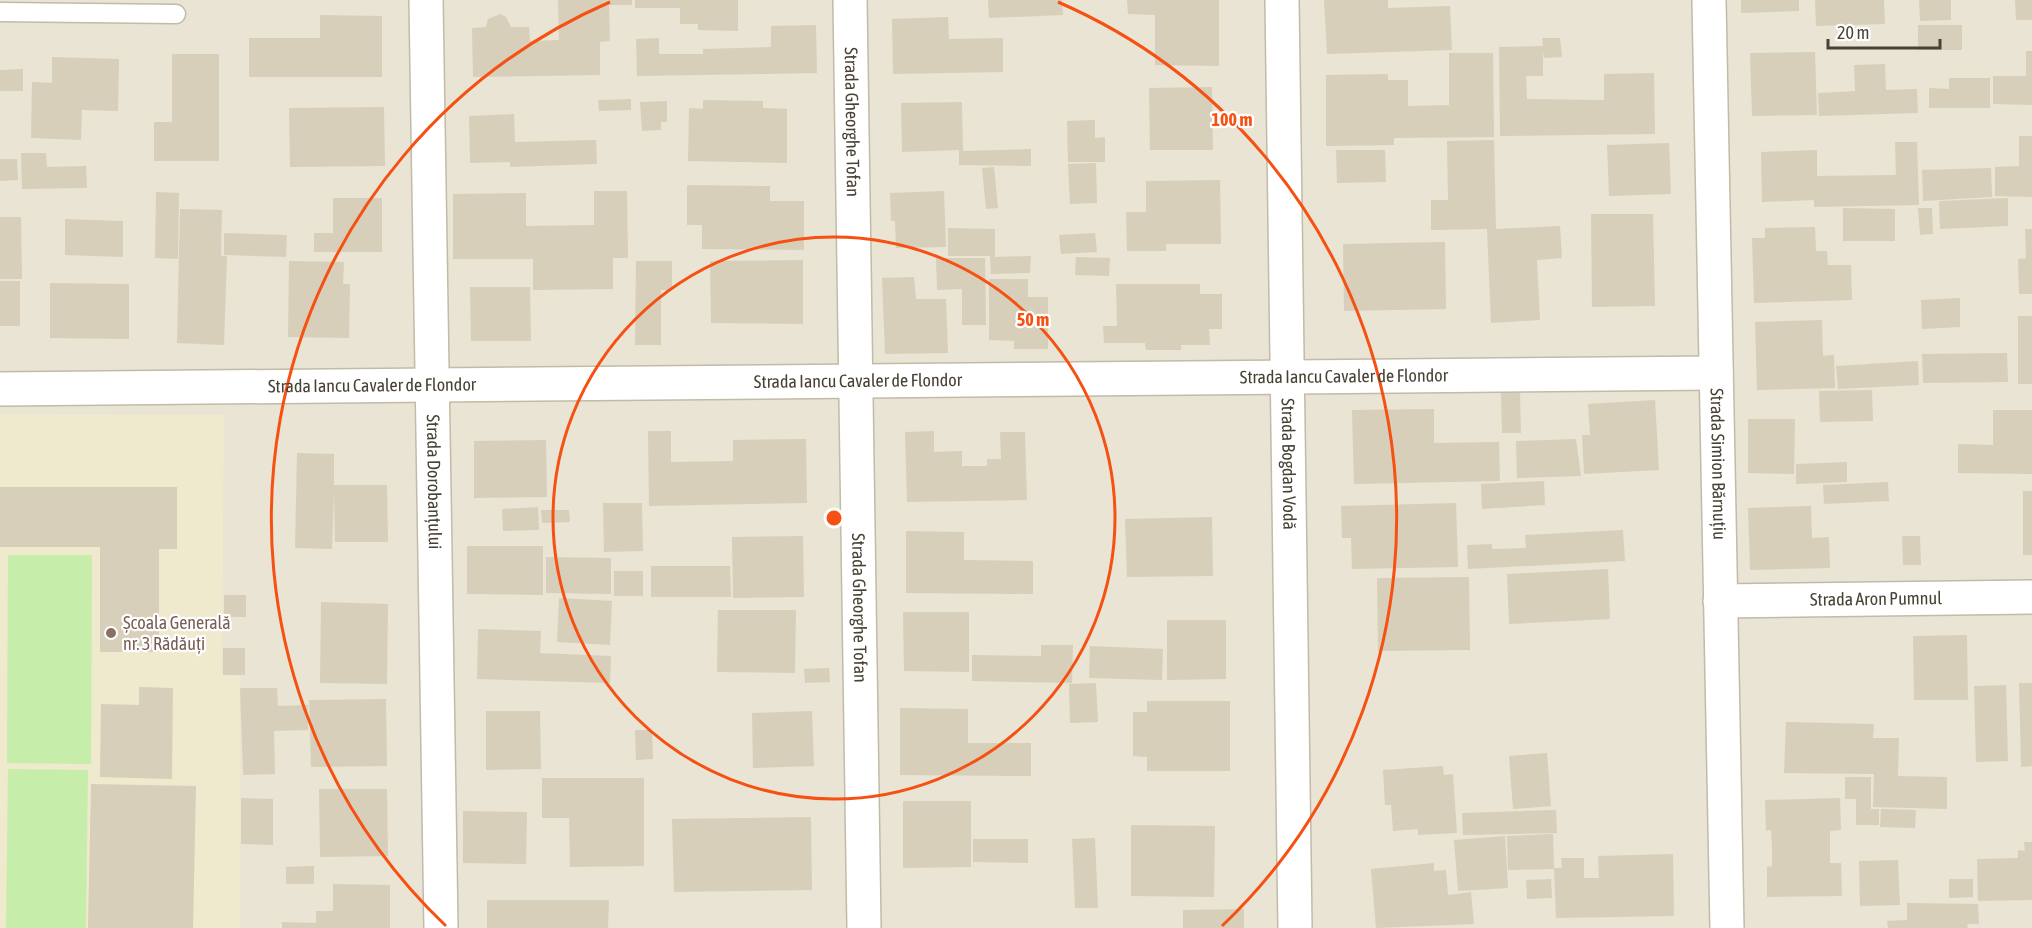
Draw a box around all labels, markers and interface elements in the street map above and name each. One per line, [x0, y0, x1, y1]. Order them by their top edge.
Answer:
scale bar [1828, 12, 1940, 50]
text: 20 m [1837, 22, 1869, 43]
street label: Strada Gheorghe Tofan [841, 47, 864, 197]
text: 100 m [1212, 109, 1252, 130]
text: 50 m [1017, 309, 1049, 330]
street label: Strada Iancu Cavaler de Flondor [1240, 364, 1449, 387]
street label: Strada Iancu Cavaler de Flondor [754, 369, 963, 392]
street label: Strada Iancu Cavaler de Flondor [268, 374, 477, 397]
street label: Strada Simion Bărnuțiu [1707, 388, 1730, 540]
street label: Strada Bogdan Vodă [1278, 398, 1300, 530]
street label: Strada Dorobanțului [423, 414, 446, 550]
centre of rings [824, 508, 844, 528]
street label: Strada Gheorghe Tofan [848, 533, 871, 683]
street label: Strada Aron Pumnul [1810, 587, 1942, 610]
place label: Școala Generală nr. 3 Rădăuți [123, 612, 231, 654]
marker: Școala Generală nr. 3 Rădăuți [104, 626, 118, 640]

